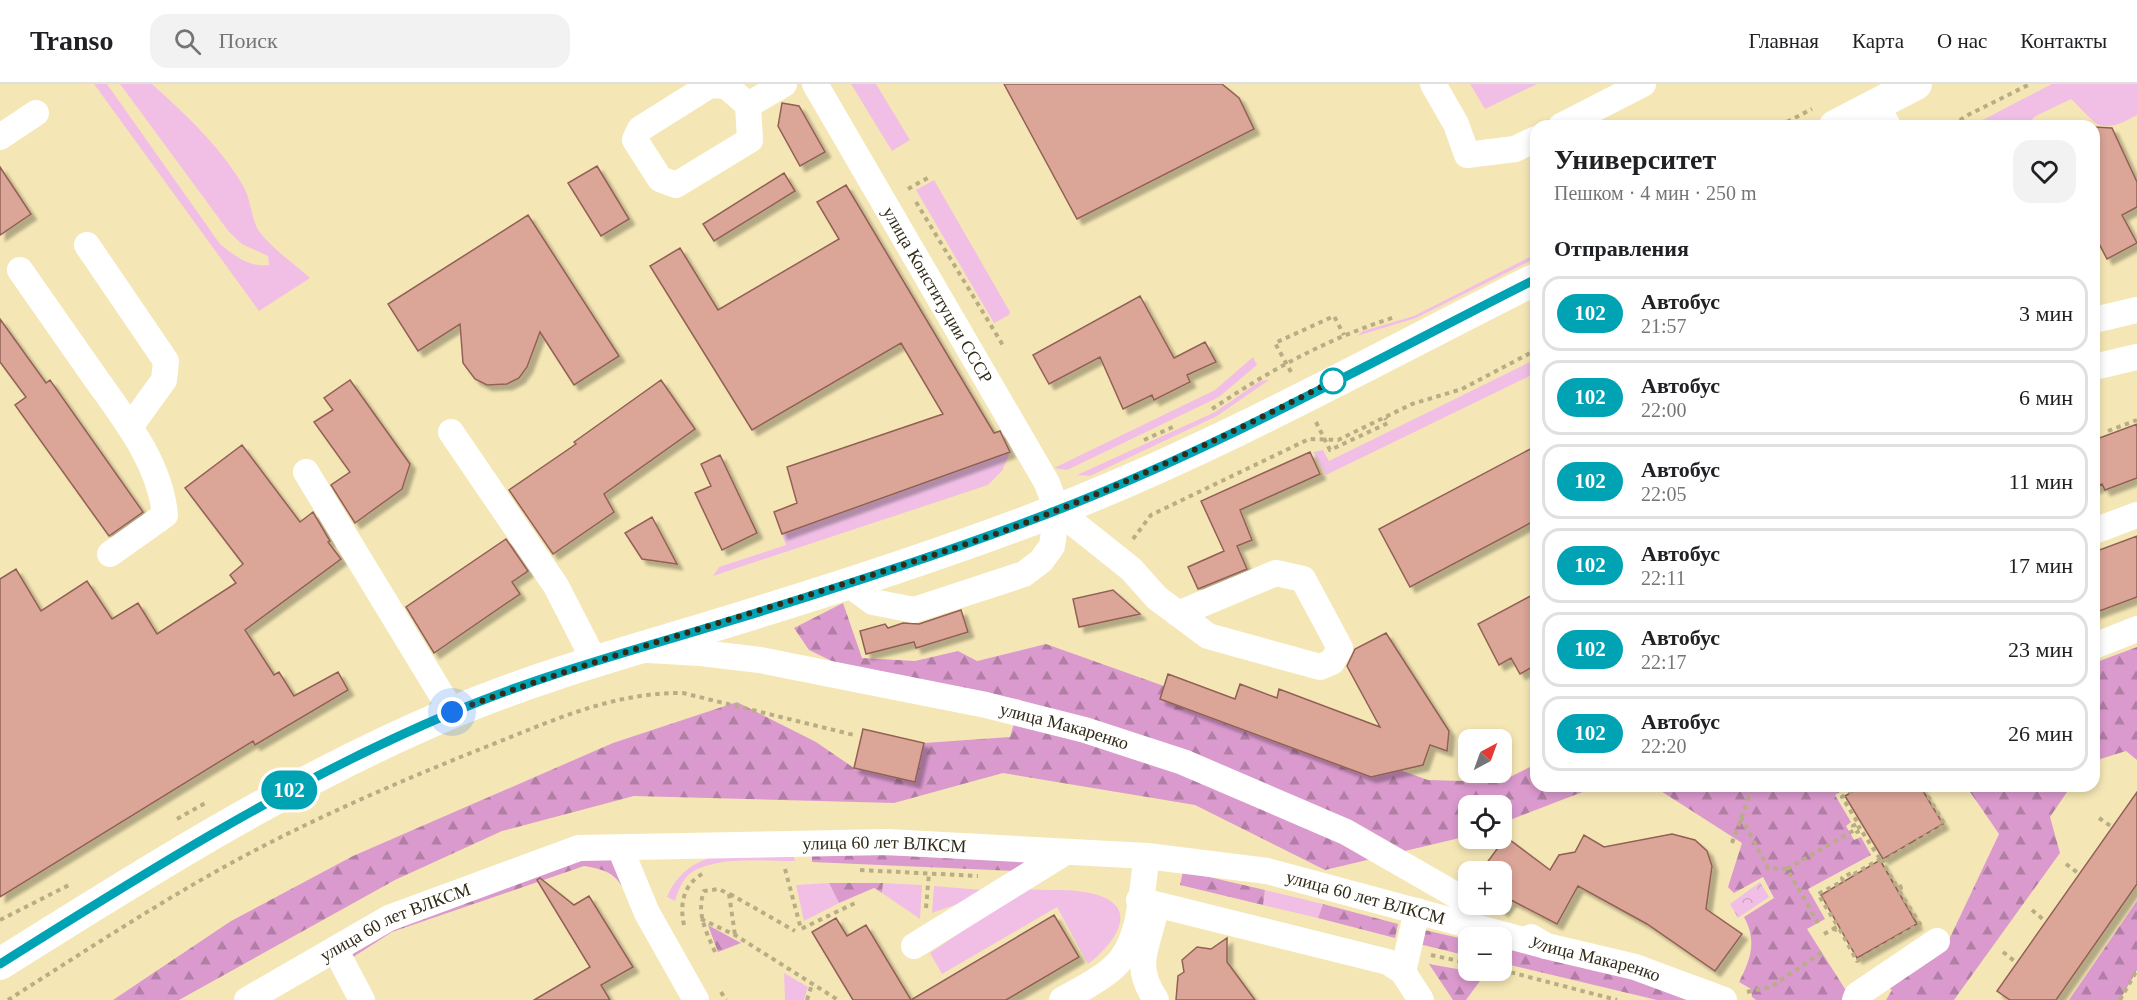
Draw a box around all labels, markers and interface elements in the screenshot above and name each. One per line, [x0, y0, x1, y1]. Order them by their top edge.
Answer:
search box [150, 14, 570, 68]
text: Transo [30, 25, 114, 56]
icon: search [171, 25, 204, 58]
text: Поиск [219, 28, 278, 53]
text: Главная [1749, 29, 1819, 53]
text: Карта [1852, 29, 1904, 53]
text: О нас [1937, 29, 1987, 53]
text: Контакты [2020, 29, 2107, 53]
button: heart [2013, 140, 2076, 203]
text: Университет [1554, 144, 1716, 175]
text: Пешком · 4 мин · 250 m [1554, 182, 1757, 204]
street label: улица Конституции СССР [879, 203, 997, 387]
text: Отправления [1554, 236, 1689, 261]
text: Автобус [1641, 289, 1720, 314]
text: 102 [1574, 301, 1606, 325]
text: 3 мин [2019, 301, 2073, 326]
text: 21:57 [1641, 315, 1687, 337]
unlabelled marker [1320, 368, 1346, 394]
text: Автобус [1641, 373, 1720, 398]
text: 102 [1574, 385, 1606, 409]
text: 6 мин [2019, 385, 2073, 410]
text: 22:00 [1641, 399, 1687, 421]
text: Автобус [1641, 457, 1720, 482]
text: 102 [1574, 469, 1606, 493]
text: 11 мин [2009, 469, 2073, 494]
text: 22:05 [1641, 483, 1687, 505]
text: Автобус [1641, 541, 1720, 566]
text: 102 [1574, 553, 1606, 577]
text: 17 мин [2008, 553, 2073, 578]
text: 22:11 [1641, 567, 1686, 589]
text: Автобус [1641, 625, 1720, 650]
text: 102 [1574, 637, 1606, 661]
text: 23 мин [2008, 637, 2073, 662]
text: 22:17 [1641, 651, 1687, 673]
your location [437, 697, 467, 727]
street label: улица Макаренко [998, 699, 1131, 754]
text: Автобус [1641, 709, 1720, 734]
text: 102 [1574, 721, 1606, 745]
text: 26 мин [2008, 721, 2073, 746]
north arrow [1458, 729, 1512, 783]
map controls [1458, 729, 1512, 981]
text: 22:20 [1641, 735, 1687, 757]
line badge: 102 [254, 770, 324, 810]
text: 102 [273, 778, 305, 802]
button: locate [1458, 795, 1512, 849]
street label: улица 60 лет ВЛКСМ [802, 832, 967, 856]
button: + [1458, 861, 1512, 915]
street label: улица 60 лет ВЛКСМ [1284, 867, 1447, 928]
street label: улица 60 лет ВЛКСМ [316, 879, 473, 966]
button: − [1458, 927, 1512, 981]
street label: улица Макаренко [1528, 930, 1663, 986]

